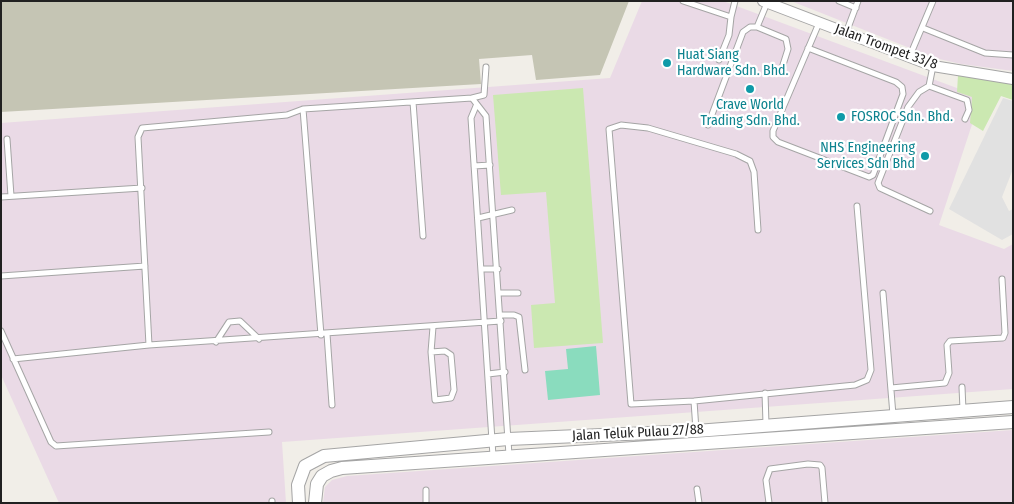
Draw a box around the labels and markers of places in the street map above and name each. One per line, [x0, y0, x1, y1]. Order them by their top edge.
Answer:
place label: Huat Siang Hardware Sdn. Bhd. [677, 47, 788, 80]
marker: Huat Siang Hardware Sdn. Bhd. [661, 57, 673, 69]
marker: Crave World Trading Sdn. Bhd. [744, 83, 756, 95]
place label: Crave World Trading Sdn. Bhd. [700, 97, 800, 130]
place label: FOSROC Sdn. Bhd. [851, 109, 953, 125]
marker: FOSROC Sdn. Bhd. [835, 111, 847, 123]
place label: NHS Engineering Services Sdn Bhd [817, 140, 915, 172]
marker: NHS Engineering Services Sdn Bhd [919, 150, 931, 162]

